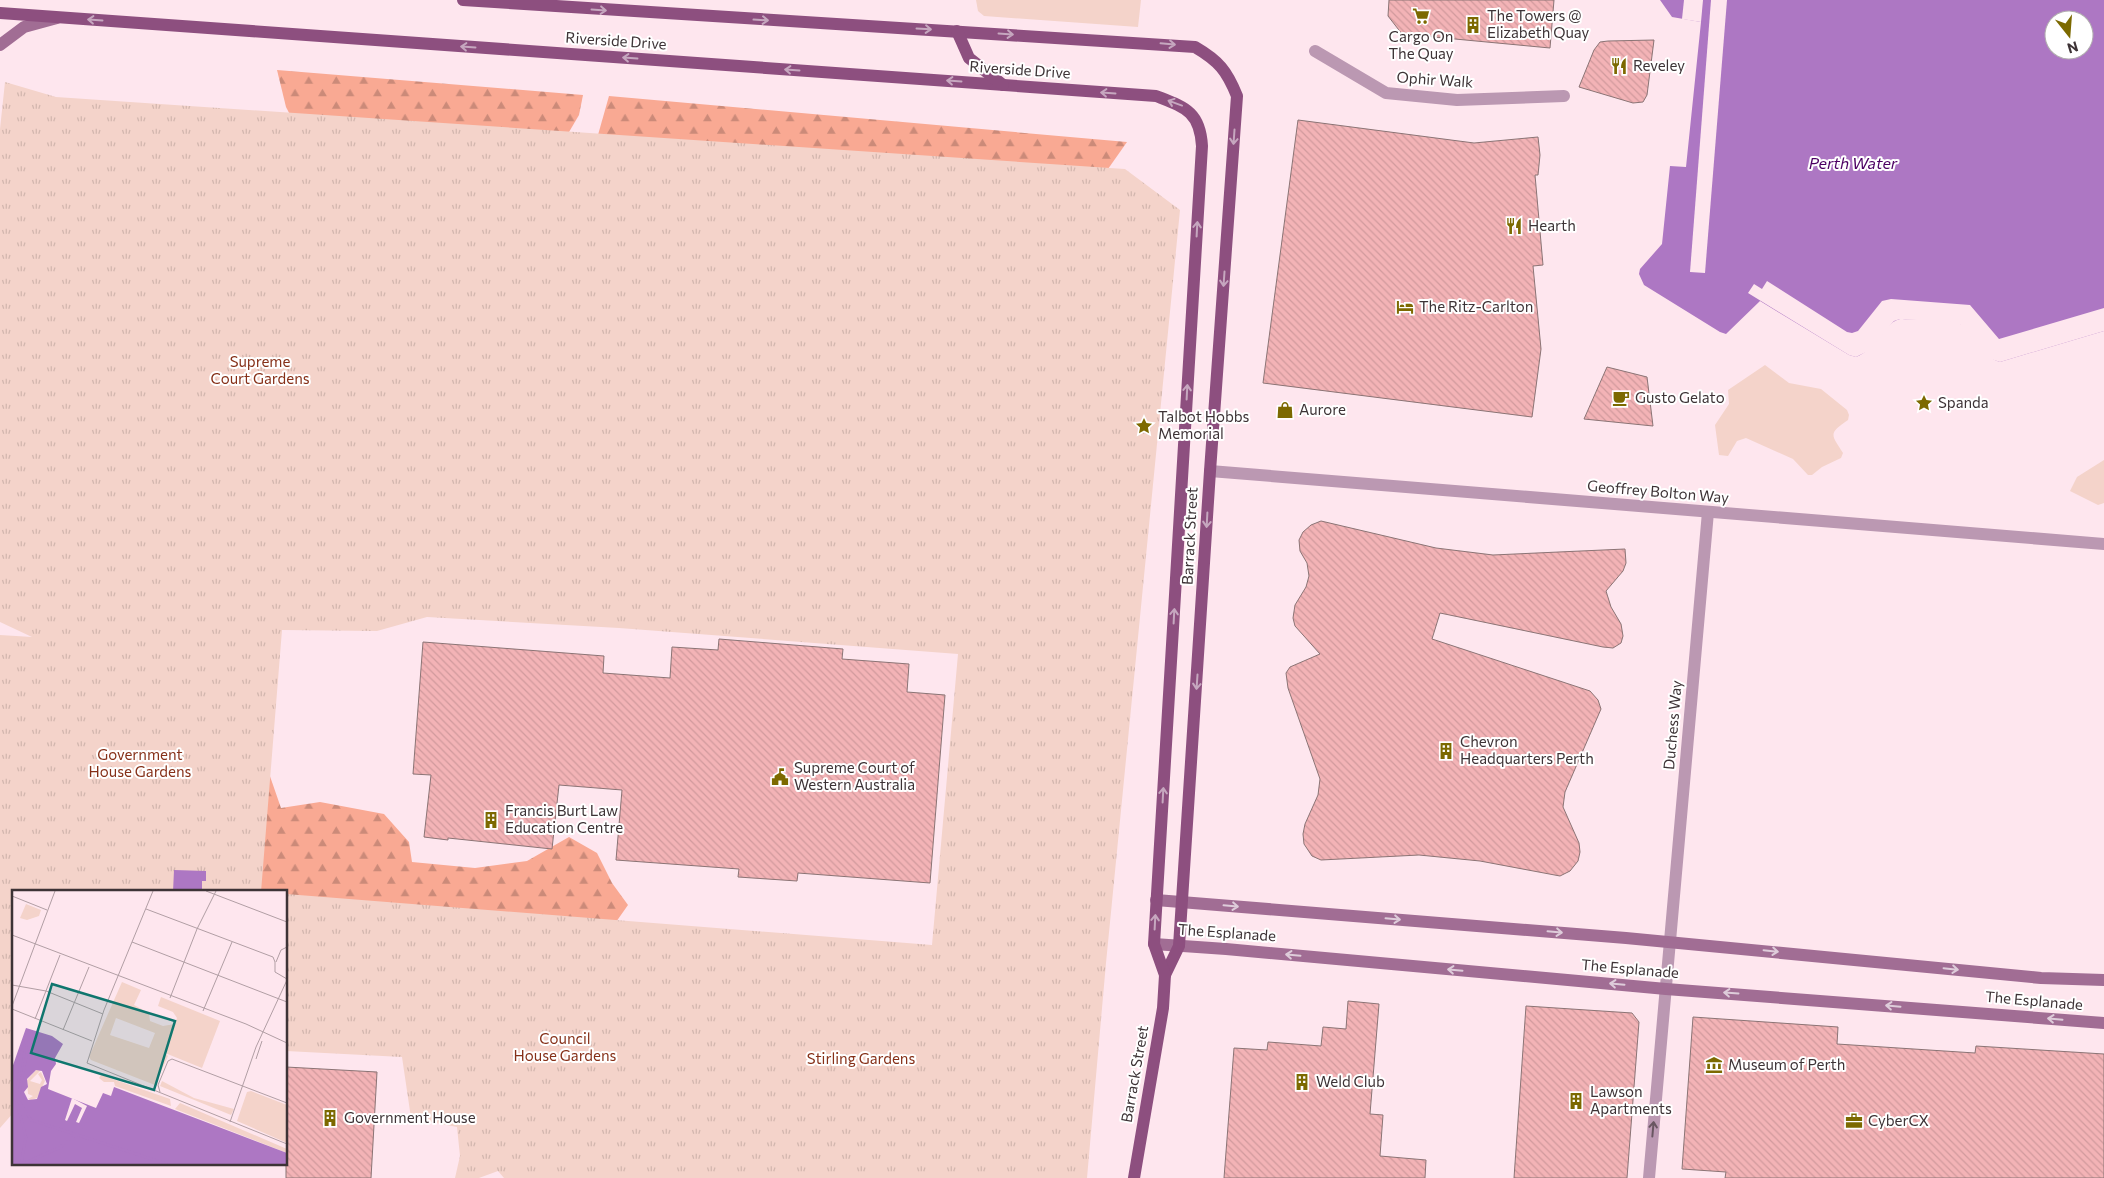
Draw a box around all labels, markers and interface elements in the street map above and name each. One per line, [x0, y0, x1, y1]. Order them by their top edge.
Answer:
one-way arrow [591, 5, 607, 14]
supermarket icon: Cargo On The Quay [1411, 6, 1431, 26]
place label: The Towers @ Elizabeth Quay [1487, 6, 1589, 41]
north arrow [2044, 10, 2094, 60]
one-way arrow [87, 15, 103, 25]
one-way arrow [753, 15, 769, 24]
building icon: The Towers @ Elizabeth Quay [1463, 15, 1483, 35]
one-way arrow [915, 25, 931, 34]
street label: Riverside Drive [565, 27, 667, 53]
place label: Cargo On The Quay [1388, 27, 1454, 62]
one-way arrow [998, 30, 1014, 39]
text: N [2065, 38, 2080, 58]
one-way arrow [1160, 40, 1176, 49]
one-way arrow [460, 42, 476, 51]
one-way arrow [622, 54, 638, 63]
street label: Riverside Drive [969, 56, 1071, 82]
restaurant icon: Reveley [1609, 56, 1629, 76]
place label: Reveley [1633, 56, 1685, 74]
one-way arrow [784, 65, 800, 75]
street label: Ophir Walk [1396, 67, 1474, 91]
one-way arrow [946, 77, 962, 86]
one-way arrow [1100, 88, 1116, 97]
one-way arrow [1167, 98, 1183, 107]
one-way arrow [1230, 129, 1239, 145]
water label: Perth Water [1809, 153, 1898, 172]
restaurant icon: Hearth [1504, 216, 1524, 236]
place label: Hearth [1528, 216, 1576, 234]
one-way arrow [1192, 222, 1201, 238]
one-way arrow [1219, 271, 1229, 287]
hotel icon: The Ritz-Carlton [1395, 297, 1415, 317]
place label: The Ritz-Carlton [1419, 297, 1533, 315]
park label: Supreme Court Gardens [210, 352, 310, 387]
one-way arrow [1183, 384, 1192, 400]
cafe icon: Gusto Gelato [1611, 388, 1631, 408]
place label: Gusto Gelato [1635, 388, 1725, 406]
place icon: Spanda [1914, 393, 1934, 413]
place label: Spanda [1938, 393, 1989, 411]
shop icon: Aurore [1275, 400, 1295, 420]
place label: Aurore [1299, 400, 1346, 418]
place label: Talbot Hobbs Memorial [1158, 407, 1250, 442]
place icon: Talbot Hobbs Memorial [1134, 416, 1154, 436]
street label: Geoffrey Bolton Way [1586, 476, 1730, 506]
street label: Barrack Street [1177, 487, 1201, 585]
one-way arrow [1203, 511, 1212, 527]
one-way arrow [1169, 608, 1178, 624]
one-way arrow [1193, 674, 1202, 690]
street label: Duchess Way [1659, 679, 1685, 770]
place label: Chevron Headquarters Perth [1460, 732, 1594, 767]
building icon: Chevron Headquarters Perth [1436, 741, 1456, 761]
park label: Government House Gardens [89, 745, 192, 780]
place label: Supreme Court of Western Australia [794, 758, 915, 793]
public building icon: Supreme Court of Western Australia [770, 767, 790, 787]
one-way arrow [1159, 788, 1168, 804]
place label: Francis Burt Law Education Centre [505, 801, 623, 836]
building icon: Francis Burt Law Education Centre [481, 810, 501, 830]
inset map [12, 890, 288, 1166]
one-way arrow [1223, 901, 1239, 911]
one-way arrow [1151, 914, 1160, 930]
one-way arrow [1385, 914, 1401, 924]
street label: The Esplanade [1177, 920, 1277, 944]
one-way arrow [1547, 927, 1563, 937]
one-way arrow [1763, 946, 1779, 956]
one-way arrow [1286, 950, 1302, 960]
street label: The Esplanade [1580, 955, 1680, 981]
one-way arrow [1942, 964, 1958, 974]
one-way arrow [1447, 965, 1463, 974]
one-way arrow [1609, 980, 1625, 989]
street label: The Esplanade [1984, 987, 2084, 1013]
one-way arrow [1724, 989, 1740, 998]
one-way arrow [1886, 1001, 1902, 1011]
one-way arrow [2048, 1014, 2064, 1024]
street label: Barrack Street [1117, 1024, 1151, 1124]
park label: Council House Gardens [514, 1029, 617, 1064]
park label: Stirling Gardens [807, 1049, 915, 1067]
museum icon: Museum of Perth [1704, 1055, 1724, 1075]
place label: Museum of Perth [1728, 1055, 1845, 1073]
building icon: Weld Club [1292, 1072, 1312, 1092]
place label: Weld Club [1316, 1072, 1385, 1090]
place label: Lawson Apartments [1590, 1082, 1672, 1117]
building icon: Lawson Apartments [1566, 1091, 1586, 1111]
building icon: Government House [320, 1108, 340, 1128]
place label: Government House [344, 1108, 476, 1126]
office icon: CyberCX [1844, 1111, 1864, 1131]
place label: CyberCX [1868, 1111, 1929, 1129]
one-way arrow [1649, 1122, 1658, 1138]

